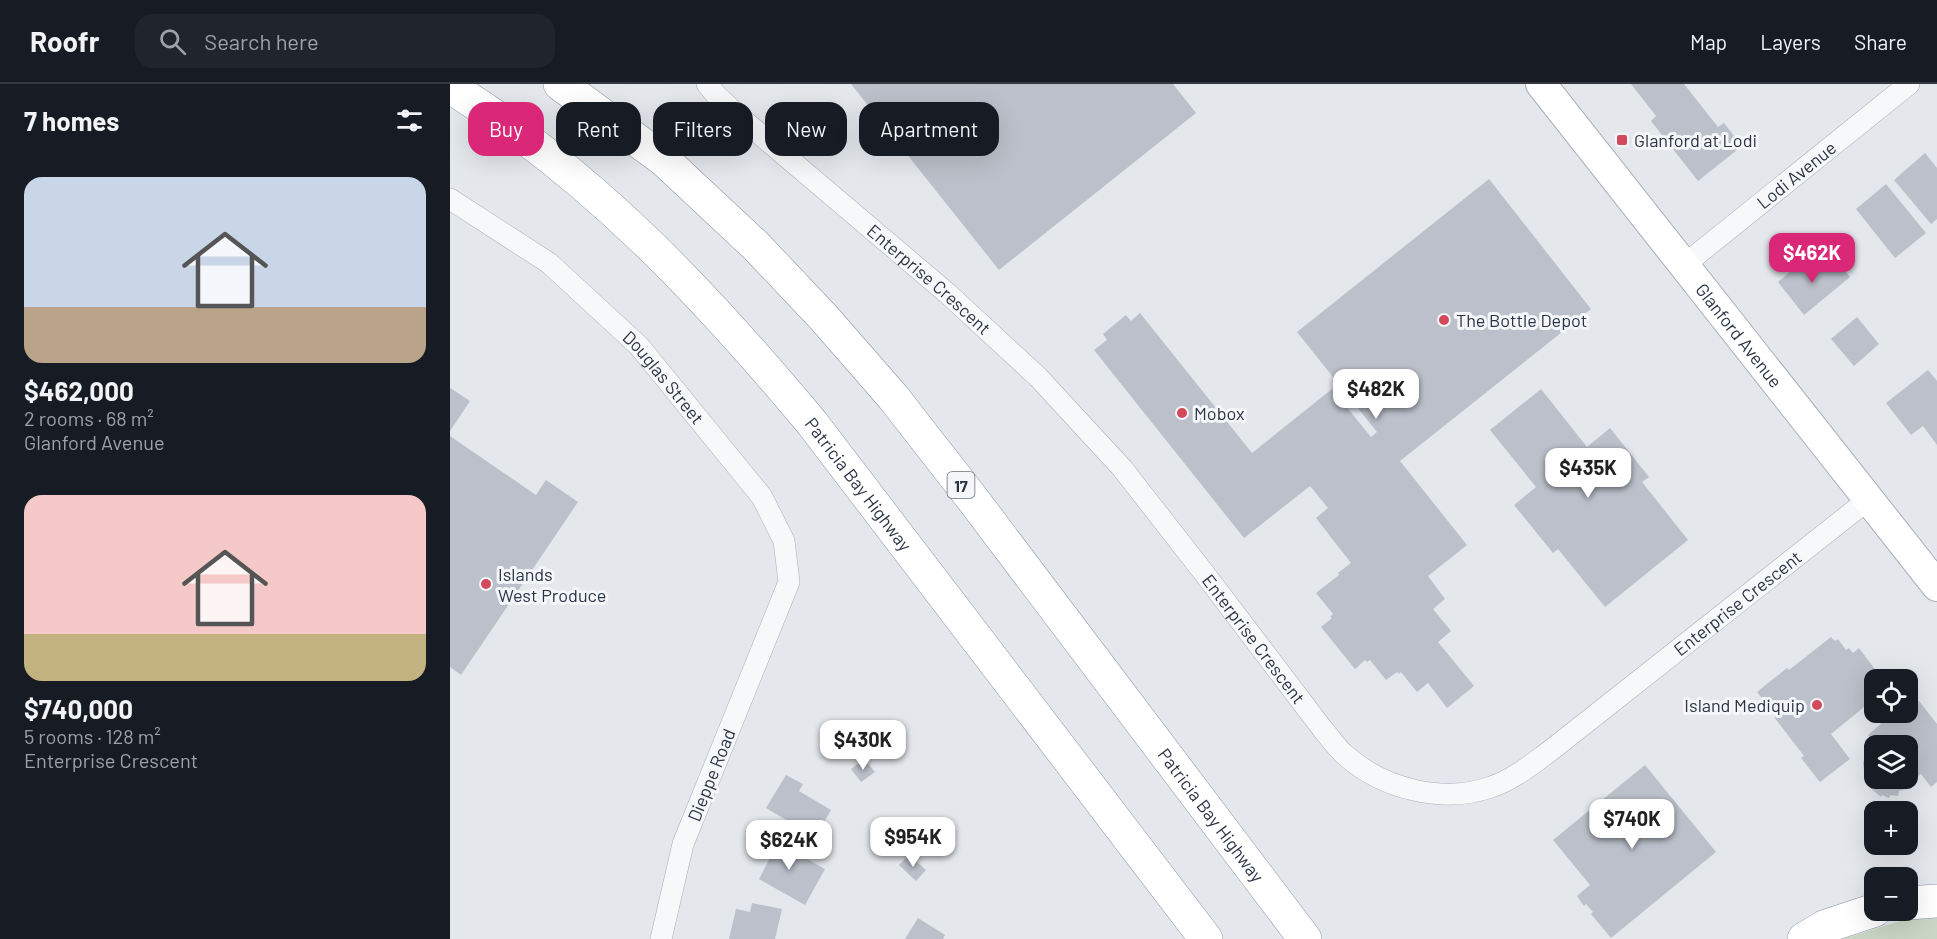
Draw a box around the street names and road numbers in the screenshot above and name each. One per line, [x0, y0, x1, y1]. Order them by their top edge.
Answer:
street label: Lodi Avenue [1752, 136, 1840, 213]
street label: Enterprise Crescent [863, 219, 996, 339]
street label: Glanford Avenue [1691, 279, 1787, 392]
street label: Douglas Street [618, 326, 709, 428]
street label: Patricia Bay Highway [801, 413, 917, 555]
road number: 17 [948, 472, 974, 498]
street label: Enterprise Crescent [1669, 546, 1806, 660]
street label: Enterprise Crescent [1198, 570, 1310, 708]
street label: Dieppe Road [682, 725, 740, 825]
street label: Patricia Bay Highway [1154, 744, 1269, 886]

